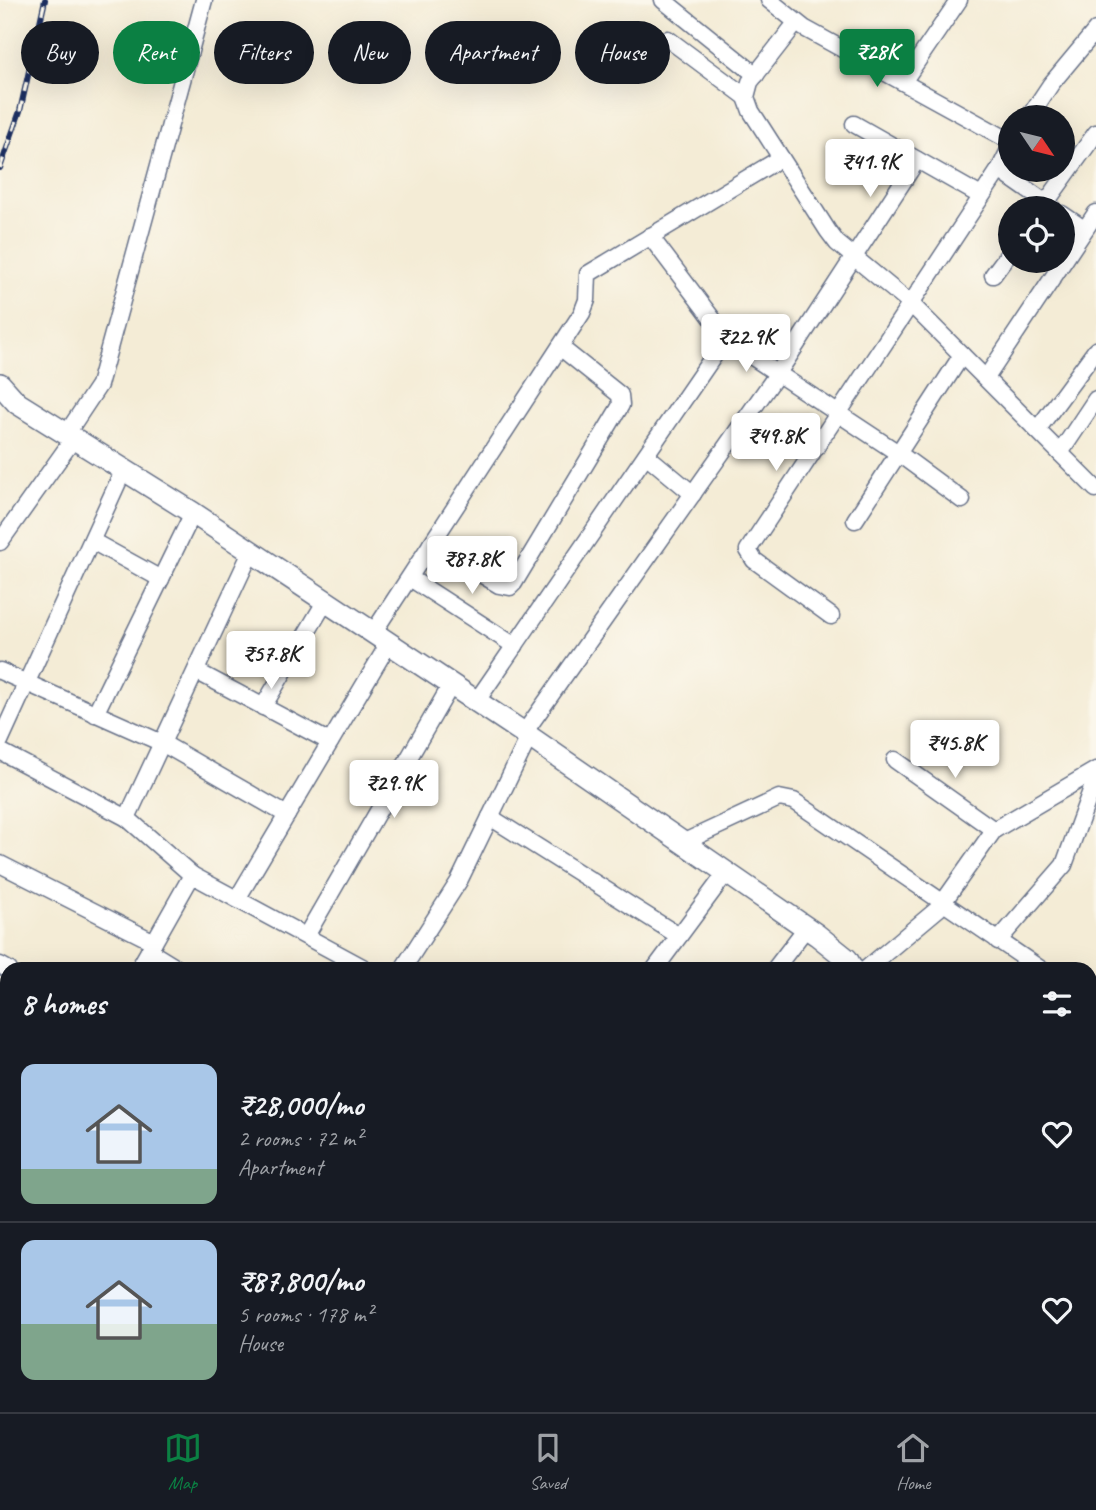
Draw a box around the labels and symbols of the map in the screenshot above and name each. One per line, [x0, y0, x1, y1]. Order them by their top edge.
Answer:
pin: ₹28K [836, 29, 918, 89]
north arrow [998, 105, 1074, 182]
pin: ₹41.9K [813, 140, 927, 199]
pin: ₹22.9K [689, 314, 803, 374]
pin: ₹49.8K [719, 414, 833, 473]
pin: ₹87.8K [415, 536, 529, 596]
pin: ₹57.8K [214, 632, 328, 691]
pin: ₹45.8K [898, 720, 1012, 780]
pin: ₹29.9K [337, 760, 451, 820]

